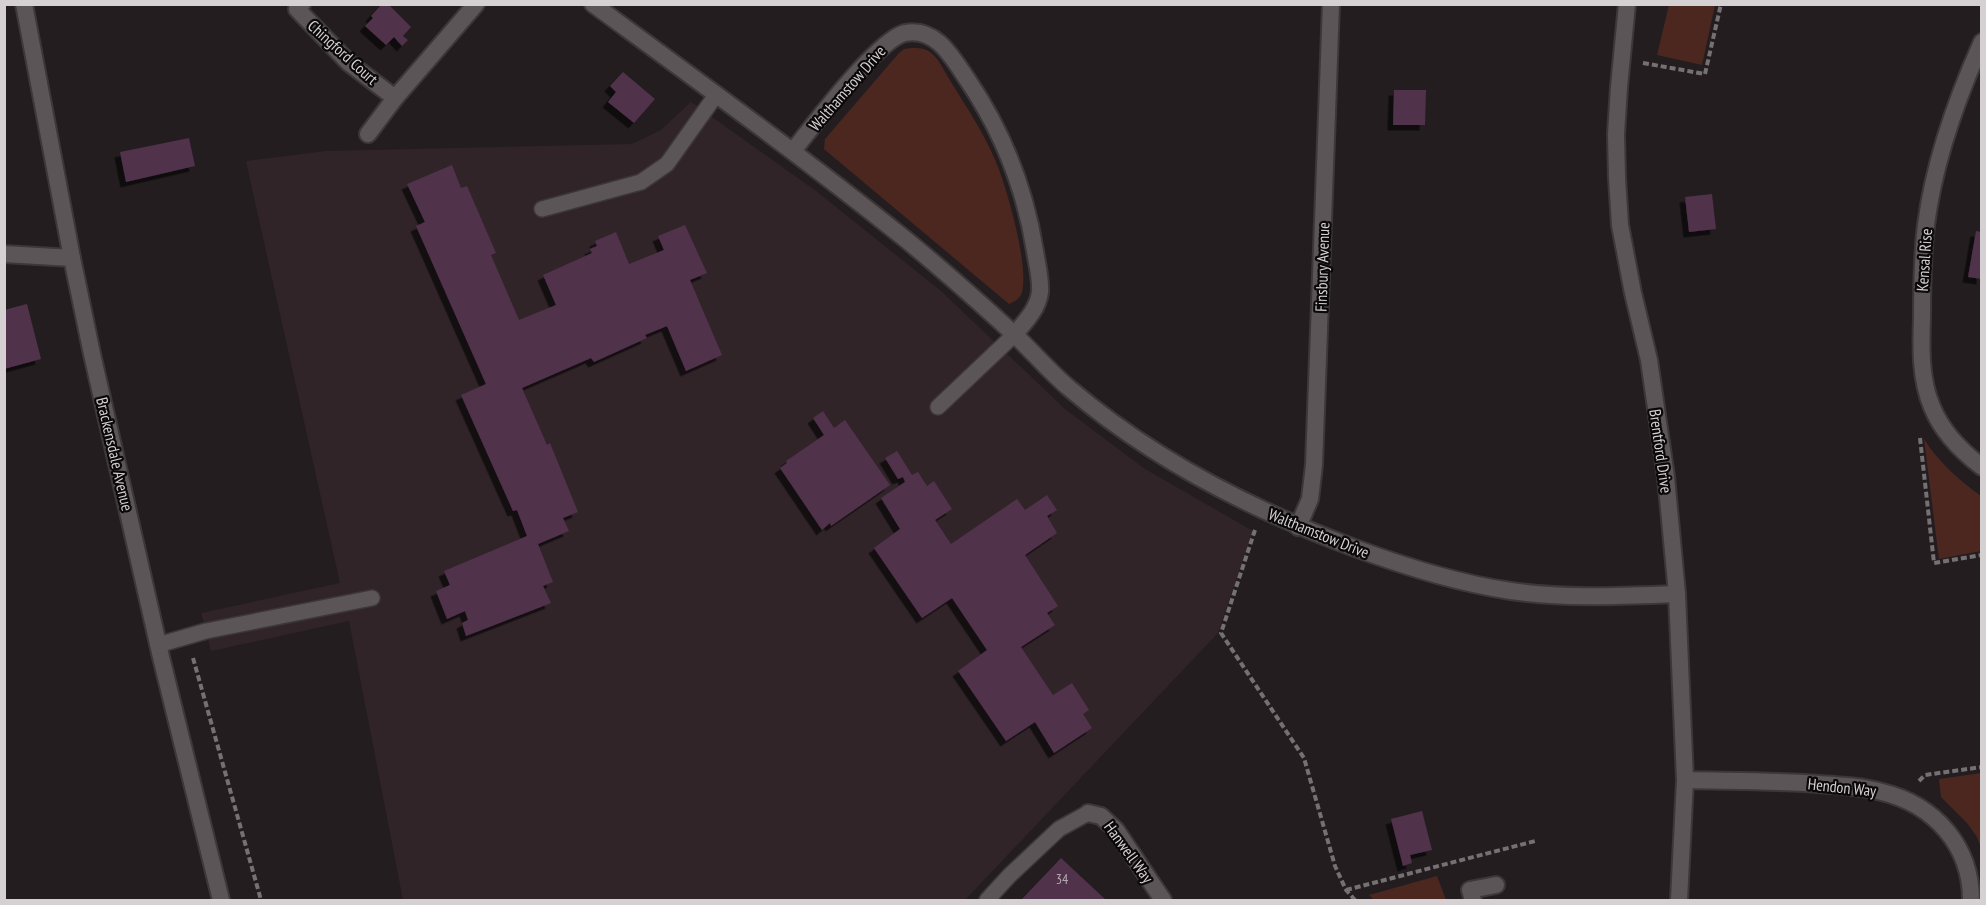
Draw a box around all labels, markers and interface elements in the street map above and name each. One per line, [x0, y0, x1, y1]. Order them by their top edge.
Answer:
street label: Chingford Court [304, 15, 383, 89]
street label: Walthamstow Drive [804, 41, 890, 135]
street label: Finsbury Avenue [1310, 222, 1334, 312]
street label: Kensal Rise [1912, 228, 1936, 292]
street label: Brackensdale Avenue [92, 395, 138, 513]
street label: Brentford Drive [1645, 408, 1677, 494]
street label: Walthamstow Drive [1266, 504, 1372, 562]
street label: Hendon Way [1807, 773, 1877, 801]
street label: Hanwell Way [1100, 817, 1158, 887]
house number: 34 [1056, 870, 1069, 888]

